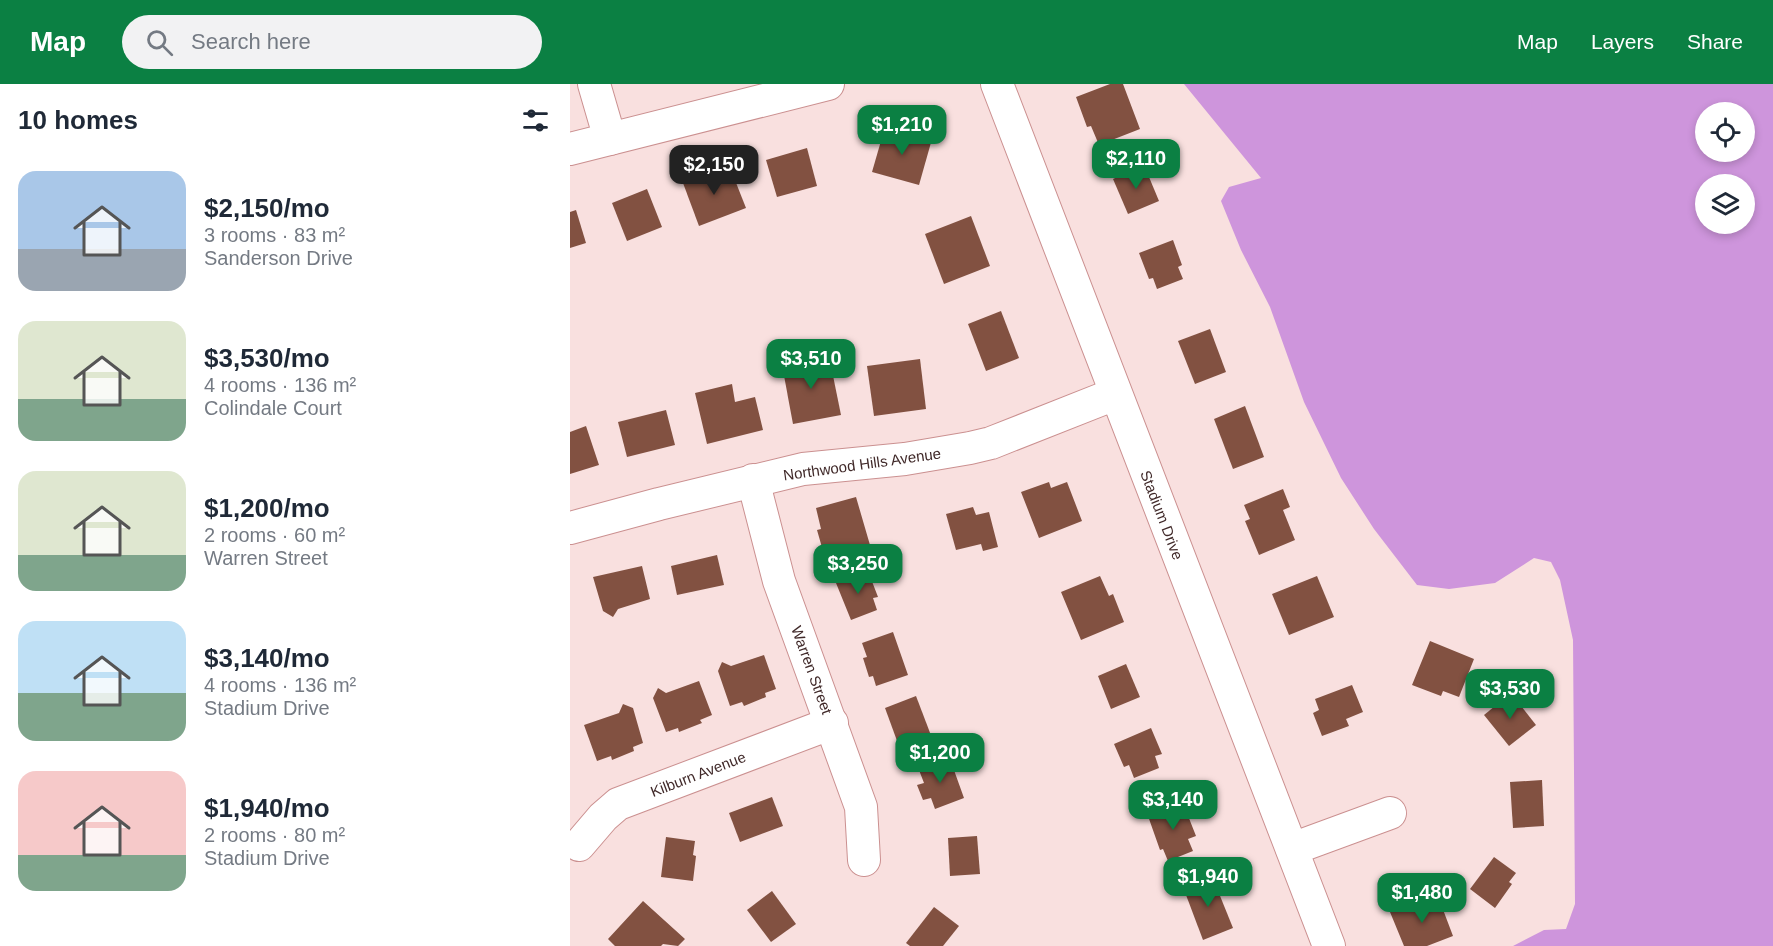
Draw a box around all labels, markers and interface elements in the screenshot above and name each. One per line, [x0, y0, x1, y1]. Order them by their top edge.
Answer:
search box [122, 15, 542, 69]
text: Map [30, 26, 86, 57]
icon: search [143, 26, 176, 59]
text: Search here [191, 29, 311, 54]
text: Map [1517, 30, 1558, 53]
text: Layers [1591, 30, 1654, 53]
text: Share [1687, 30, 1743, 53]
map controls [1695, 102, 1755, 234]
button: locate [1695, 102, 1755, 162]
icon: filters [519, 104, 552, 137]
text: 10 homes [18, 105, 138, 135]
pin: $1,210 [853, 105, 951, 156]
text: $1,210 [871, 113, 933, 135]
pin: $2,110 [1087, 139, 1185, 190]
pin: $2,150 [665, 145, 763, 196]
text: $2,110 [1106, 147, 1166, 169]
text: $2,150 [683, 153, 745, 175]
button: layers [1695, 174, 1755, 234]
text: $2,150/mo [204, 193, 330, 223]
icon: home [66, 195, 138, 267]
text: 3 rooms · 83 m² [204, 224, 345, 246]
text: Sanderson Drive [204, 247, 353, 269]
pin: $3,510 [762, 339, 860, 390]
text: $3,530/mo [204, 343, 330, 373]
icon: home [66, 345, 138, 417]
text: $3,510 [780, 347, 842, 369]
text: 4 rooms · 136 m² [204, 374, 356, 396]
text: Colindale Court [204, 397, 342, 419]
street label: Northwood Hills Avenue [782, 445, 942, 483]
street label: Stadium Drive [1137, 468, 1187, 562]
text: $1,200/mo [204, 493, 330, 523]
icon: home [66, 495, 138, 567]
text: 2 rooms · 60 m² [204, 524, 345, 546]
pin: $3,250 [809, 544, 907, 595]
text: Warren Street [204, 547, 328, 569]
text: $3,250 [827, 552, 889, 574]
street label: Warren Street [788, 623, 836, 717]
text: $3,140/mo [204, 643, 330, 673]
icon: home [66, 645, 138, 717]
pin: $3,530 [1461, 669, 1559, 720]
text: 4 rooms · 136 m² [204, 674, 356, 696]
text: $3,530 [1479, 677, 1541, 699]
text: Stadium Drive [204, 697, 330, 719]
pin: $1,200 [891, 733, 989, 784]
text: $1,200 [909, 741, 971, 763]
street label: Kilburn Avenue [648, 748, 748, 800]
pin: $3,140 [1124, 780, 1222, 831]
text: $3,140 [1142, 788, 1204, 810]
text: $1,940/mo [204, 793, 330, 823]
icon: home [66, 795, 138, 867]
text: 2 rooms · 80 m² [204, 824, 345, 846]
text: Stadium Drive [204, 847, 330, 869]
pin: $1,940 [1159, 857, 1257, 908]
text: $1,940 [1177, 865, 1239, 887]
pin: $1,480 [1373, 873, 1471, 924]
text: $1,480 [1391, 881, 1453, 903]

